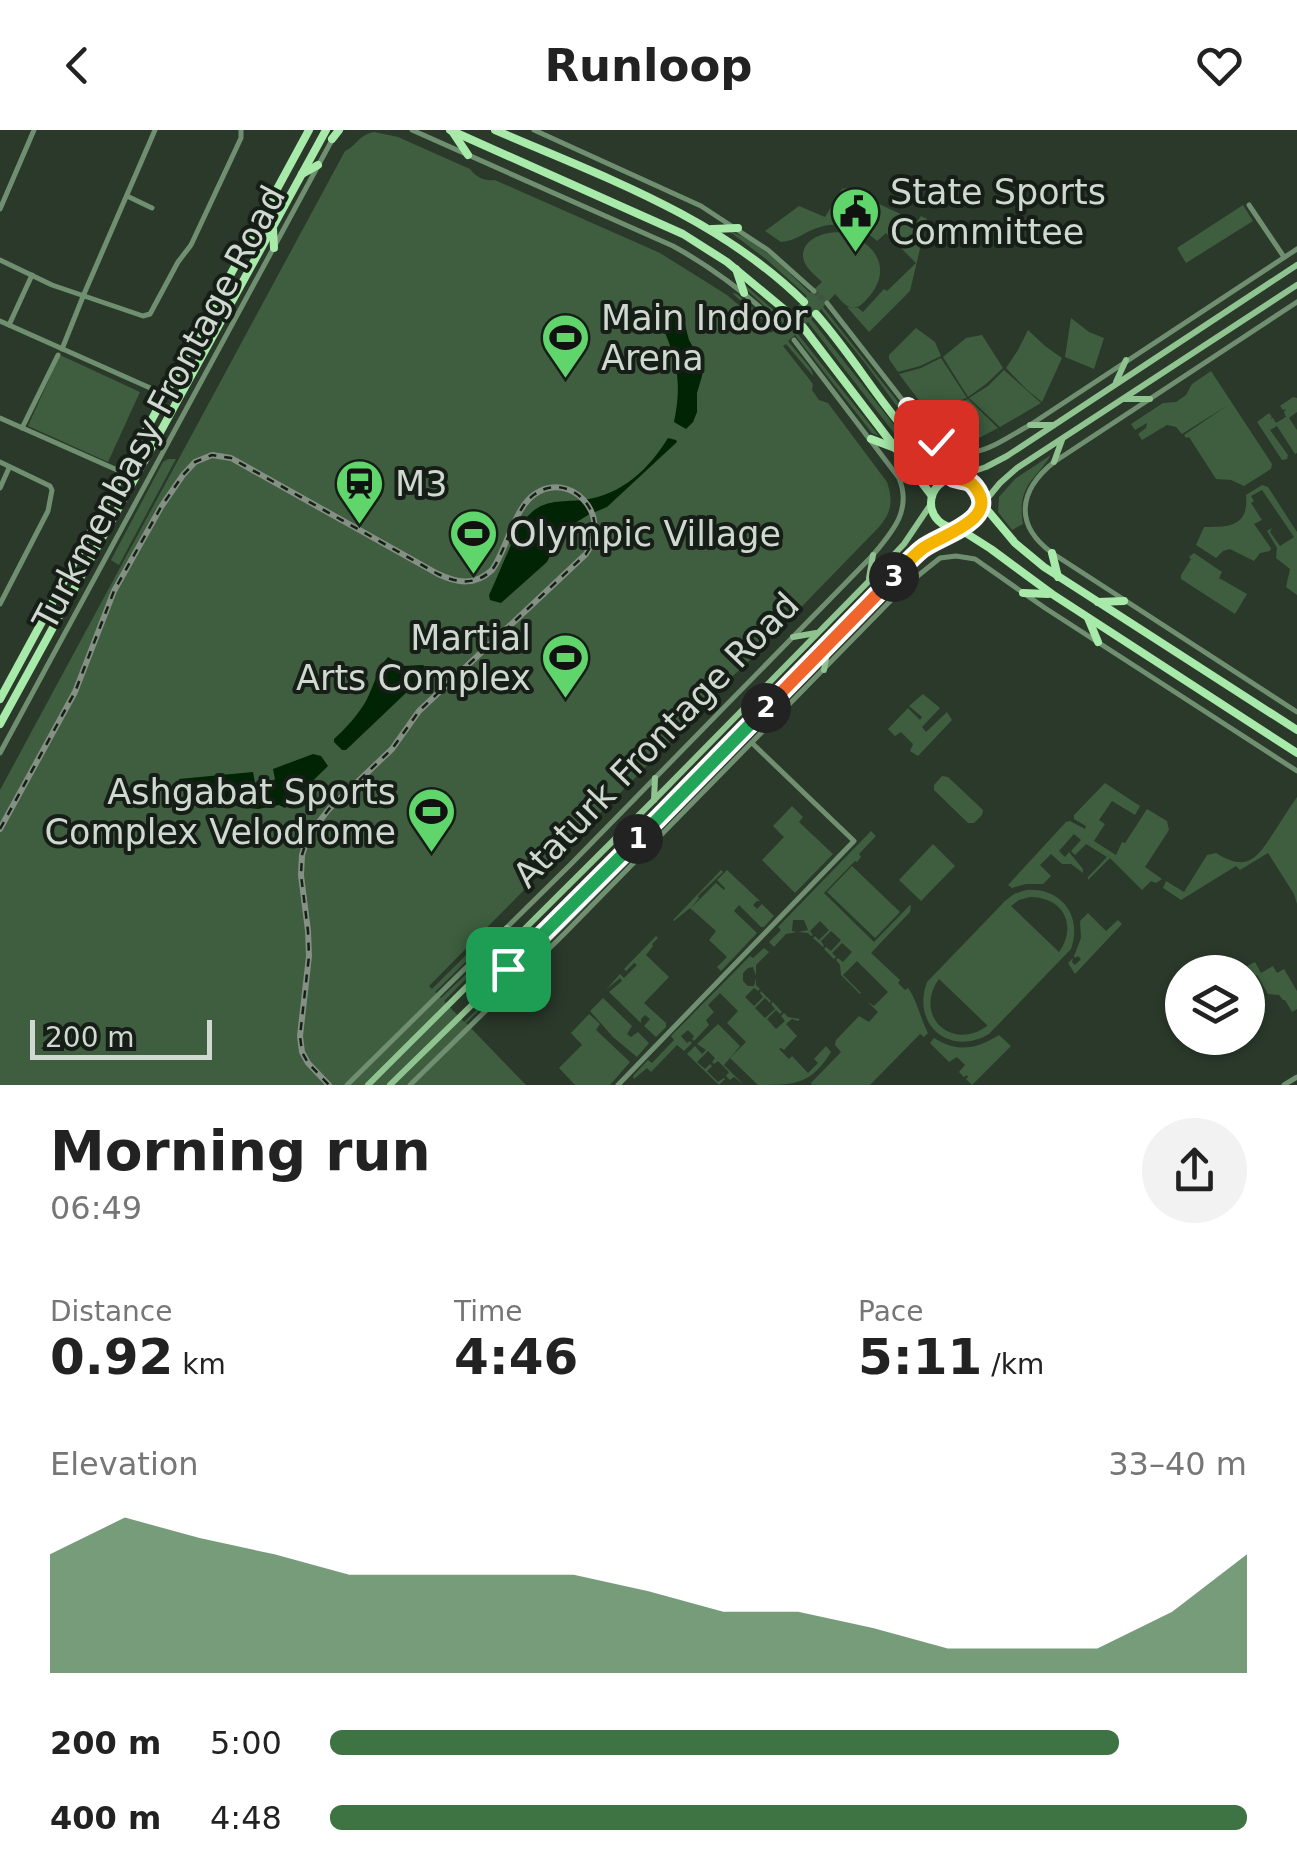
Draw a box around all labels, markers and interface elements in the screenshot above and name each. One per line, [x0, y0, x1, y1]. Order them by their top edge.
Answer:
icon: back [50, 38, 105, 93]
icon: heart [1192, 38, 1247, 93]
text: Runloop [544, 39, 753, 92]
place label: State Sports Committee [890, 172, 1106, 252]
street label: Turkmenbasy Frontage Road [24, 179, 293, 638]
public building icon: State Sports Committee [829, 186, 881, 254]
place label: Main Indoor Arena [601, 298, 808, 378]
sports icon: Main Indoor Arena [540, 312, 592, 380]
pin [894, 400, 979, 485]
icon: check [909, 415, 964, 470]
station icon: M3 [334, 458, 386, 526]
place label: M3 [395, 464, 447, 504]
sports icon: Olympic Village [448, 508, 500, 576]
place label: Olympic Village [509, 514, 781, 554]
pin: 3 [869, 552, 919, 602]
text: 3 [884, 560, 904, 593]
street label: Ataturk Frontage Road [505, 585, 807, 895]
place label: Martial Arts Complex [296, 618, 531, 698]
sports icon: Martial Arts Complex [540, 632, 592, 700]
pin: 2 [741, 683, 791, 733]
text: 2 [756, 691, 776, 724]
place label: Ashgabat Sports Complex Velodrome [45, 772, 396, 852]
sports icon: Ashgabat Sports Complex Velodrome [405, 786, 457, 854]
pin: 1 [613, 814, 663, 864]
text: 1 [628, 822, 648, 855]
pin [466, 927, 551, 1012]
icon: arrive [481, 942, 536, 997]
map controls [1165, 955, 1265, 1055]
button: layers [1165, 955, 1265, 1055]
scale bar [30, 1015, 212, 1060]
text: 200 m [45, 1021, 135, 1054]
button: share [1142, 1118, 1247, 1223]
text: Morning run [50, 1119, 431, 1183]
text: 06:49 [50, 1189, 142, 1227]
text: Distance [50, 1295, 172, 1328]
text: Time [454, 1295, 523, 1328]
text: Pace [858, 1295, 923, 1328]
text: 0.92 [50, 1328, 173, 1386]
text: 4:46 [454, 1328, 578, 1386]
text: 5:11 [858, 1328, 982, 1386]
text: km [173, 1348, 226, 1381]
text: /km [982, 1348, 1044, 1381]
text: Elevation [50, 1445, 199, 1483]
text: 33–40 m [1108, 1445, 1247, 1483]
text: 200 m [50, 1724, 161, 1762]
text: 5:00 [210, 1724, 282, 1762]
text: 400 m [50, 1799, 161, 1837]
text: 4:48 [210, 1799, 282, 1837]

